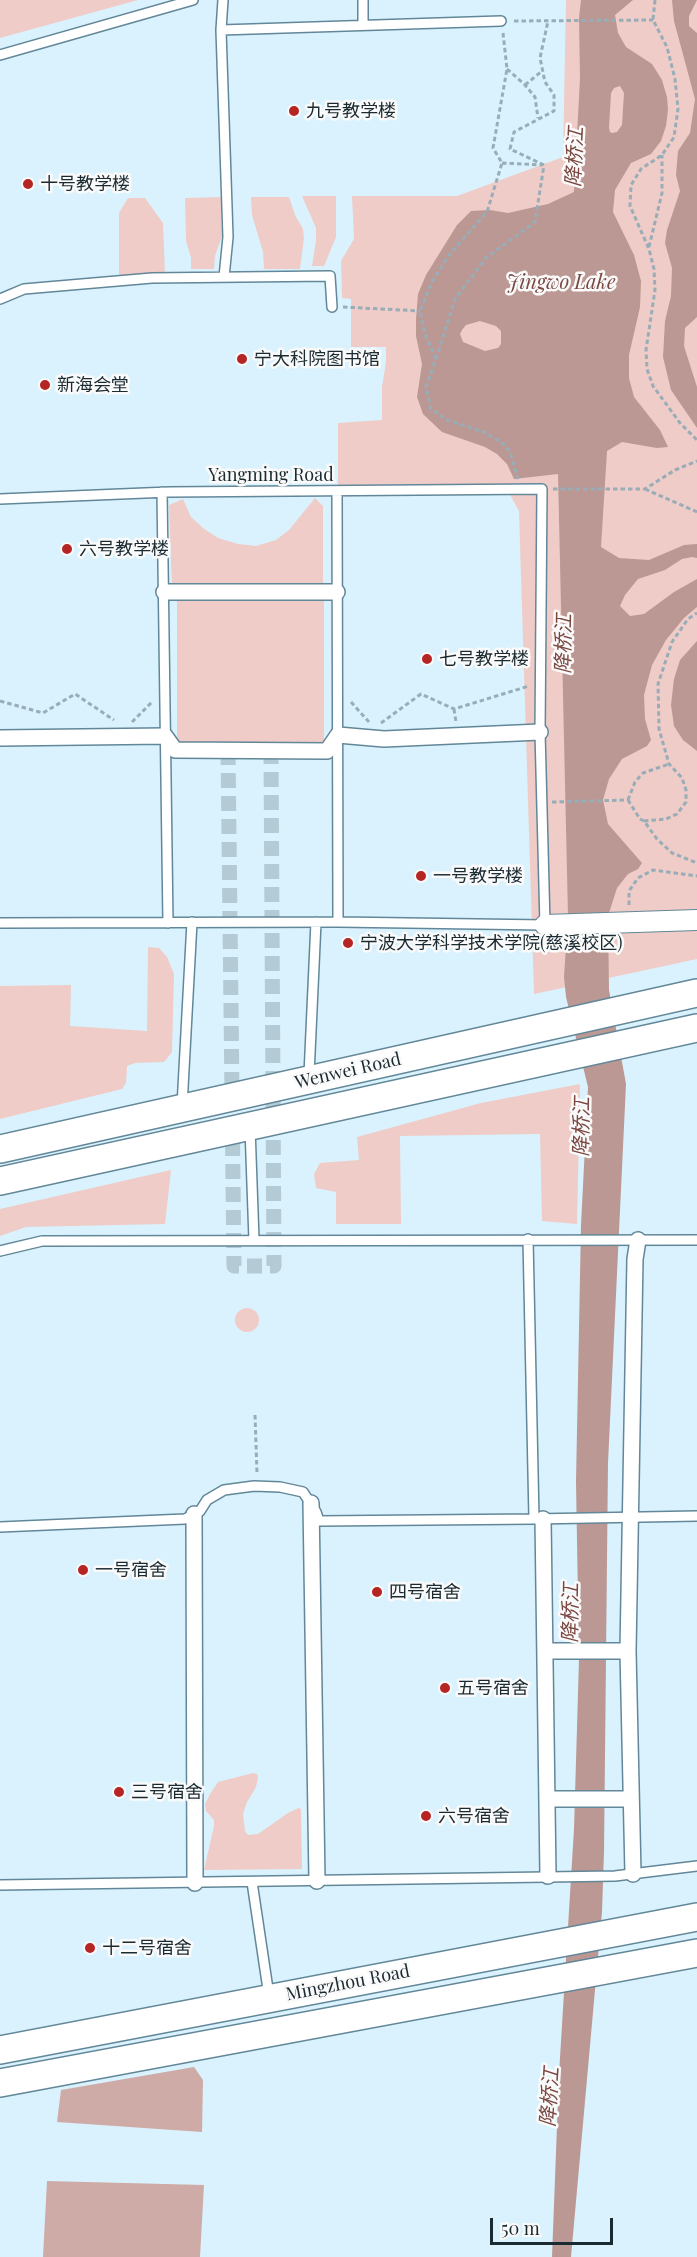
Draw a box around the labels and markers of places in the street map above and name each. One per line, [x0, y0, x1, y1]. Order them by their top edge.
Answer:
place label: 九号教学楼 [306, 100, 396, 122]
marker: 九号教学楼 [287, 104, 301, 118]
place label: 十号教学楼 [40, 173, 130, 195]
marker: 十号教学楼 [21, 177, 35, 191]
place label: 宁大科院图书馆 [254, 348, 380, 370]
marker: 宁大科院图书馆 [235, 352, 249, 366]
place label: 新海会堂 [57, 374, 129, 396]
marker: 新海会堂 [38, 378, 52, 392]
place label: 六号教学楼 [79, 538, 169, 560]
marker: 六号教学楼 [60, 542, 74, 556]
place label: 七号教学楼 [439, 648, 529, 670]
marker: 七号教学楼 [420, 652, 434, 666]
place label: 一号教学楼 [433, 865, 523, 887]
marker: 一号教学楼 [414, 869, 428, 883]
place label: 宁波大学科学技术学院(慈溪校区) [360, 932, 623, 954]
marker: 宁波大学科学技术学院(慈溪校区) [341, 936, 355, 950]
place label: 一号宿舍 [95, 1559, 167, 1581]
marker: 一号宿舍 [76, 1563, 90, 1577]
place label: 四号宿舍 [389, 1581, 461, 1603]
marker: 四号宿舍 [370, 1585, 384, 1599]
place label: 五号宿舍 [457, 1677, 529, 1699]
marker: 五号宿舍 [438, 1681, 452, 1695]
place label: 三号宿舍 [131, 1781, 203, 1803]
marker: 三号宿舍 [112, 1785, 126, 1799]
place label: 六号宿舍 [438, 1805, 510, 1827]
marker: 六号宿舍 [419, 1809, 433, 1823]
place label: 十二号宿舍 [102, 1937, 192, 1959]
marker: 十二号宿舍 [83, 1941, 97, 1955]

